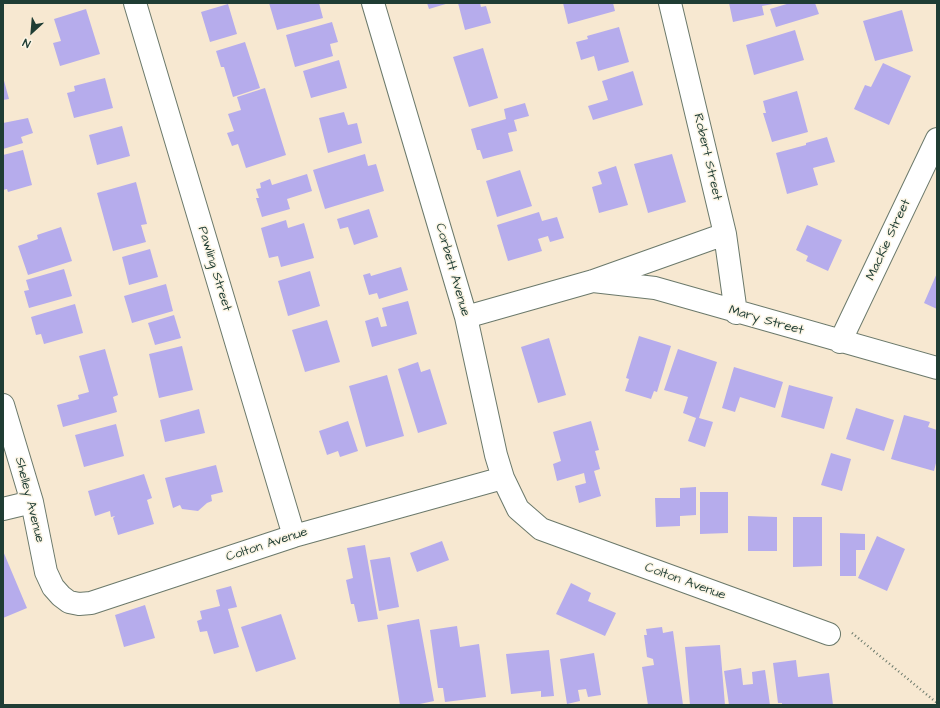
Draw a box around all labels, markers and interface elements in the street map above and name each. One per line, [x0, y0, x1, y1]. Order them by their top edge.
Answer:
north arrow [12, 12, 52, 52]
text: N [20, 35, 33, 51]
street label: Robert Street [689, 112, 725, 202]
street label: MacKie Street [863, 197, 915, 283]
street label: Corbett Avenue [431, 222, 473, 318]
street label: Pawling Street [194, 225, 234, 313]
street label: Mary Street [727, 303, 805, 339]
street label: Shelley Avenue [11, 456, 47, 544]
street label: Colton Avenue [224, 524, 310, 566]
street label: Colton Avenue [642, 560, 728, 604]

